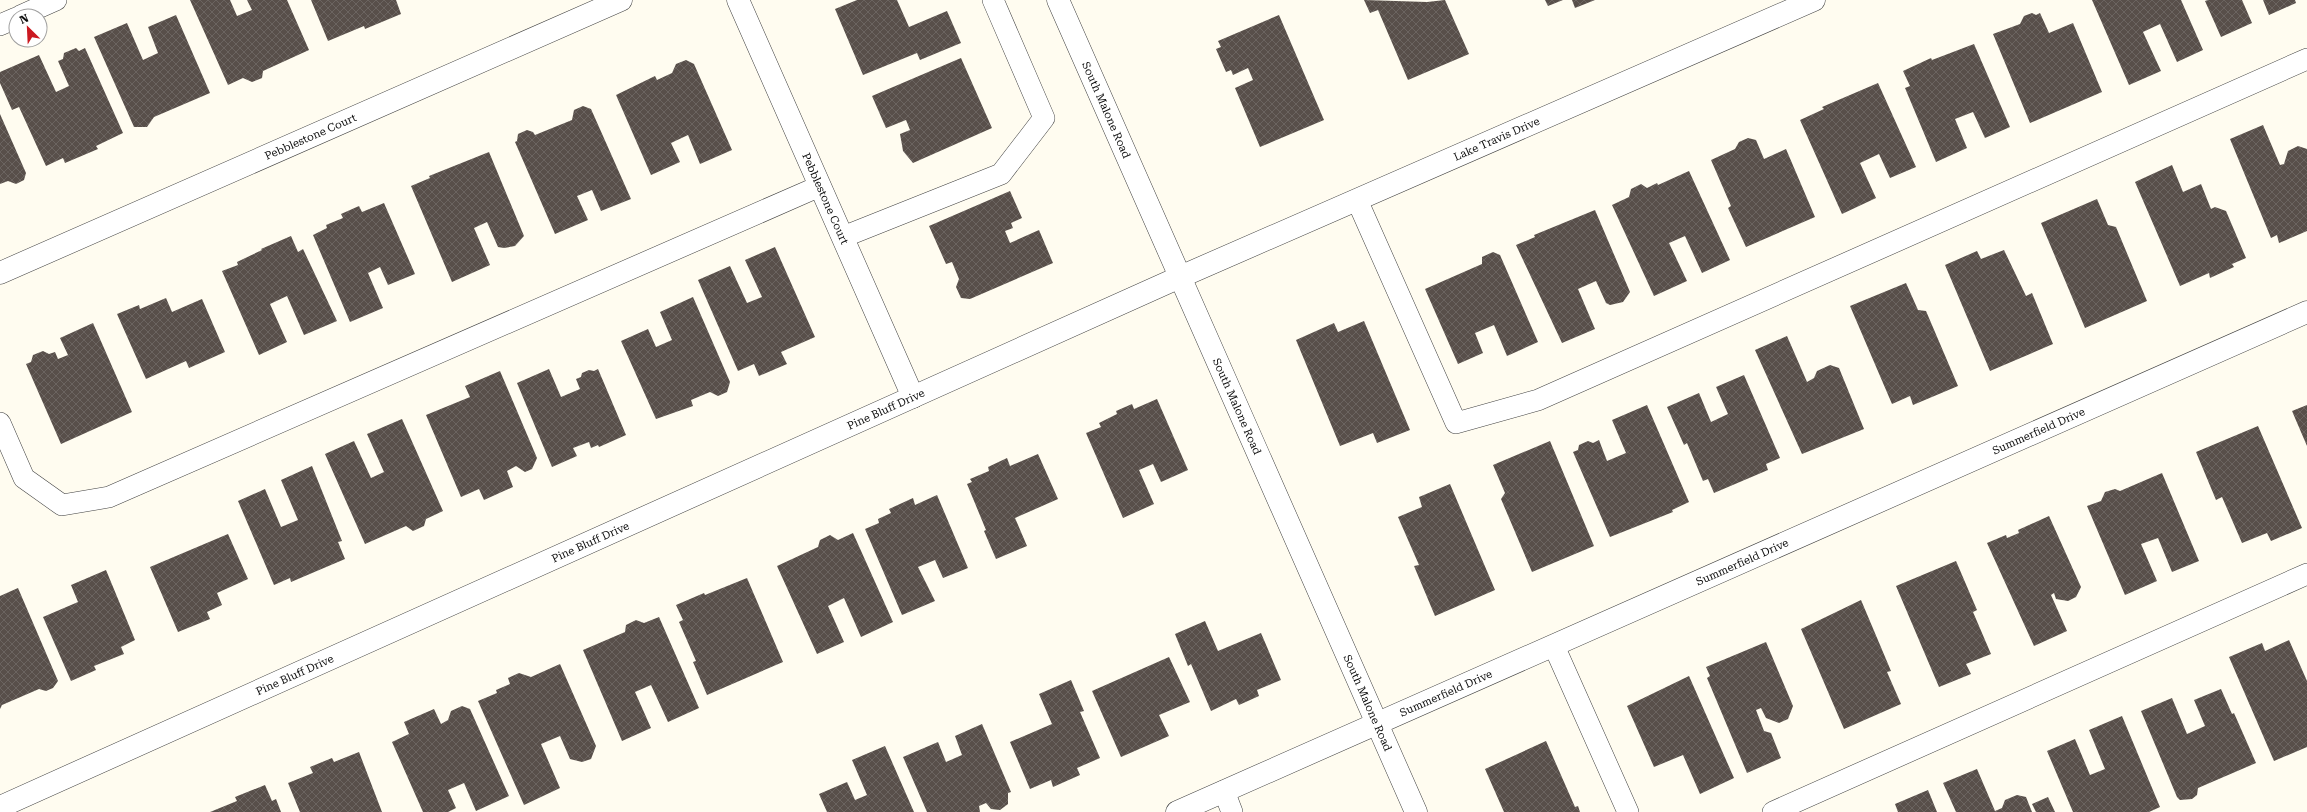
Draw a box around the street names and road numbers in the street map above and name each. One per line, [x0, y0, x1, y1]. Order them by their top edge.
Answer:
street label: South Malone Road [1079, 59, 1133, 160]
street label: Pebblestone Court [262, 111, 358, 162]
street label: Lake Travis Drive [1452, 114, 1542, 163]
street label: Pebblestone Court [800, 151, 851, 246]
street label: South Malone Road [1210, 356, 1264, 457]
street label: Pine Bluff Drive [845, 386, 927, 432]
street label: Summerfield Drive [1990, 405, 2087, 457]
street label: Pine Bluff Drive [549, 519, 631, 565]
street label: Summerfield Drive [1694, 536, 1790, 588]
street label: Pine Bluff Drive [254, 652, 335, 698]
street label: South Malone Road [1341, 652, 1395, 753]
street label: Summerfield Drive [1398, 667, 1494, 719]

